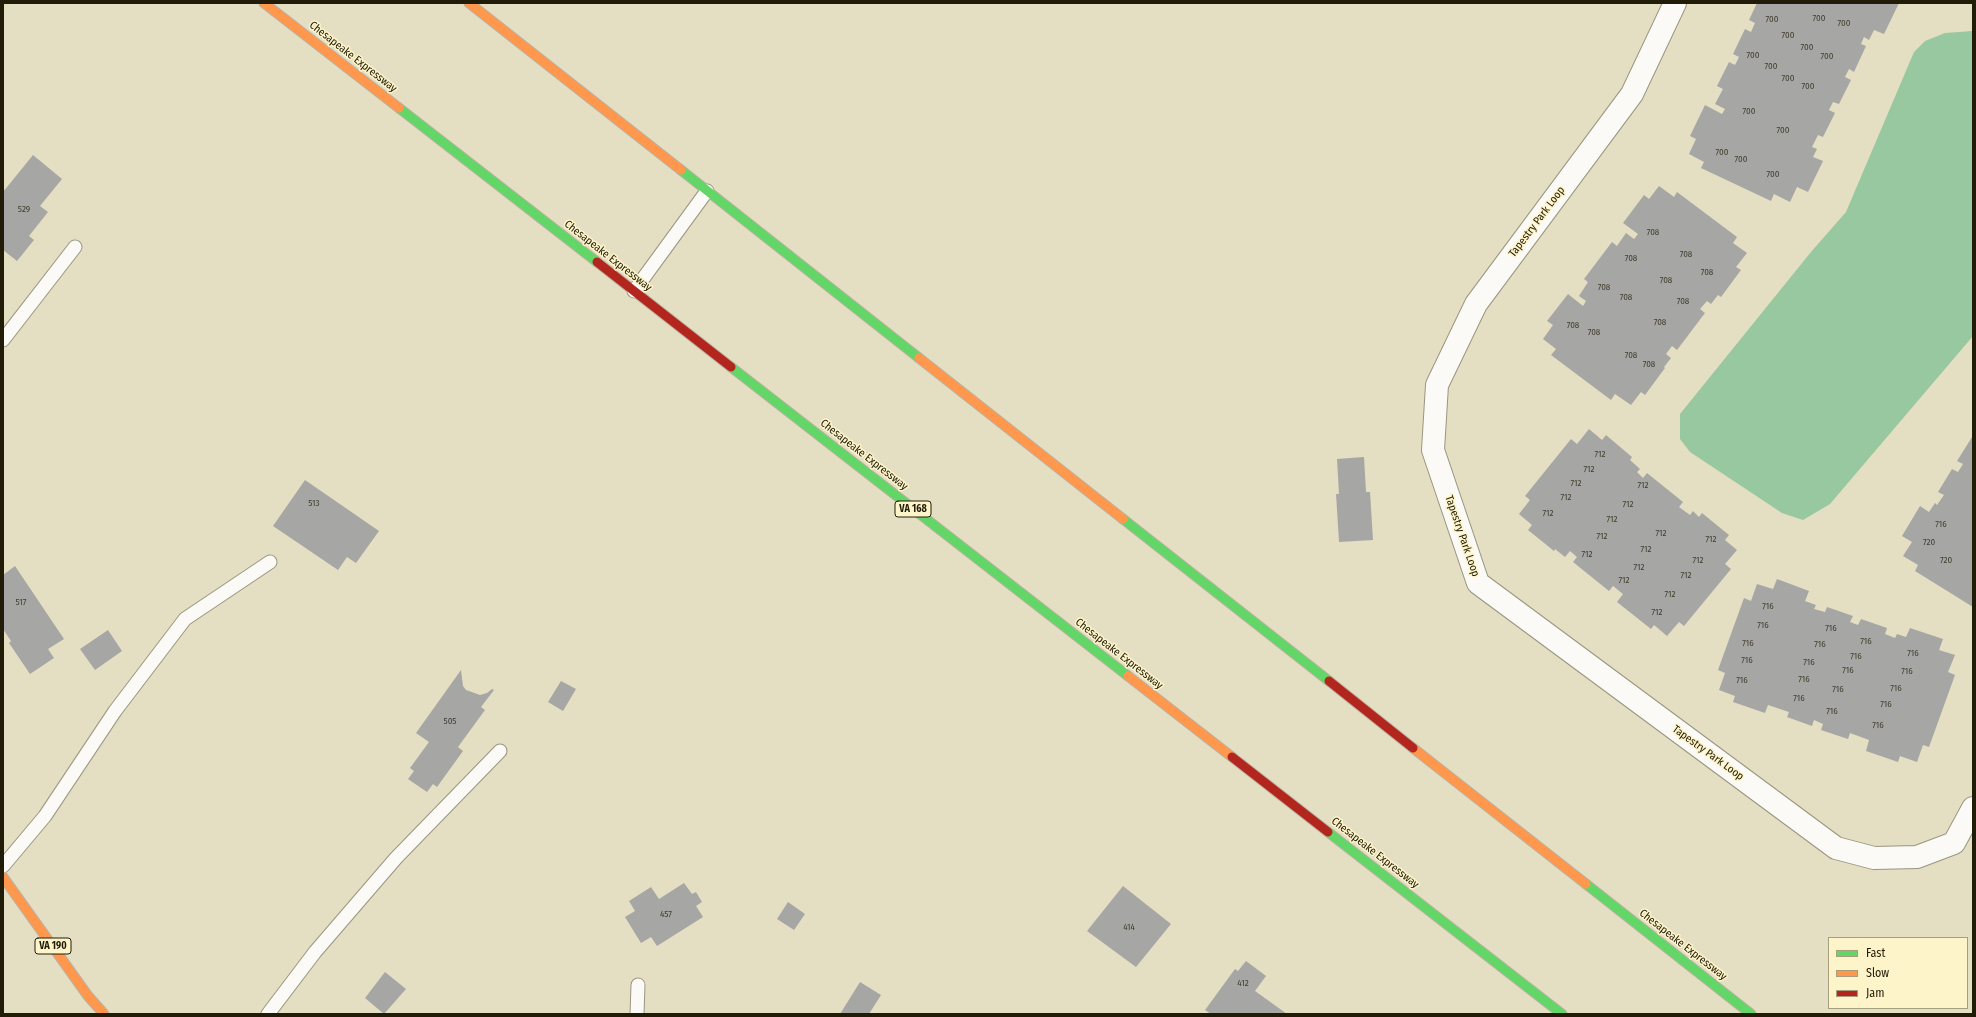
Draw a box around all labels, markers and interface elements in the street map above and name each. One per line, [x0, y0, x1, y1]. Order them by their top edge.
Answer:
house number: 700 [1813, 13, 1825, 23]
house number: 700 [1766, 14, 1778, 24]
house number: 700 [1838, 18, 1850, 28]
street label: Chesapeake Expressway [307, 19, 399, 95]
house number: 700 [1782, 30, 1794, 40]
house number: 700 [1801, 42, 1813, 52]
house number: 700 [1747, 50, 1759, 60]
house number: 700 [1821, 51, 1833, 61]
house number: 700 [1765, 61, 1777, 71]
house number: 700 [1782, 73, 1794, 83]
house number: 700 [1802, 81, 1814, 91]
house number: 700 [1743, 106, 1755, 116]
house number: 700 [1777, 125, 1789, 135]
house number: 700 [1716, 147, 1728, 157]
house number: 700 [1735, 154, 1747, 164]
house number: 700 [1767, 169, 1779, 179]
street label: Tapestry Park Loop [1506, 184, 1568, 260]
house number: 529 [18, 204, 30, 214]
street label: Chesapeake Expressway [562, 218, 654, 294]
house number: 708 [1647, 227, 1659, 237]
house number: 708 [1680, 249, 1692, 259]
house number: 708 [1625, 253, 1637, 263]
house number: 708 [1701, 267, 1713, 277]
house number: 708 [1660, 275, 1672, 285]
house number: 708 [1598, 282, 1610, 292]
house number: 708 [1620, 292, 1632, 302]
house number: 708 [1677, 296, 1689, 306]
house number: 708 [1654, 317, 1666, 327]
house number: 708 [1567, 320, 1579, 330]
house number: 708 [1588, 327, 1600, 337]
house number: 708 [1625, 350, 1637, 360]
house number: 708 [1643, 359, 1655, 369]
street label: Chesapeake Expressway [818, 417, 910, 493]
house number: 712 [1594, 449, 1606, 459]
house number: 712 [1583, 464, 1595, 474]
house number: 712 [1570, 478, 1582, 488]
house number: 712 [1637, 480, 1649, 490]
house number: 712 [1560, 492, 1572, 502]
street label: Tapestry Park Loop [1442, 494, 1482, 578]
house number: 513 [308, 498, 320, 508]
house number: 712 [1622, 499, 1634, 509]
road number: VA 168 [895, 501, 931, 517]
house number: 712 [1542, 508, 1554, 518]
house number: 712 [1606, 514, 1618, 524]
house number: 716 [1935, 519, 1947, 529]
house number: 712 [1655, 528, 1667, 538]
house number: 712 [1596, 531, 1608, 541]
house number: 712 [1705, 534, 1717, 544]
house number: 720 [1923, 537, 1935, 547]
house number: 712 [1640, 544, 1652, 554]
house number: 712 [1581, 549, 1593, 559]
house number: 712 [1692, 555, 1704, 565]
house number: 720 [1940, 555, 1952, 565]
house number: 712 [1633, 562, 1645, 572]
house number: 712 [1680, 570, 1692, 580]
house number: 712 [1618, 575, 1630, 585]
house number: 712 [1664, 589, 1676, 599]
house number: 517 [16, 597, 26, 607]
house number: 716 [1762, 601, 1774, 611]
house number: 712 [1651, 607, 1663, 617]
street label: Chesapeake Expressway [1073, 616, 1165, 692]
house number: 716 [1757, 620, 1769, 630]
house number: 716 [1825, 623, 1837, 633]
house number: 716 [1860, 636, 1872, 646]
house number: 716 [1742, 638, 1754, 648]
house number: 716 [1814, 639, 1826, 649]
house number: 716 [1907, 648, 1919, 658]
house number: 716 [1850, 651, 1862, 661]
house number: 716 [1741, 655, 1753, 665]
house number: 716 [1803, 657, 1815, 667]
house number: 716 [1842, 665, 1854, 675]
house number: 716 [1901, 666, 1913, 676]
house number: 716 [1798, 674, 1810, 684]
house number: 716 [1736, 675, 1748, 685]
house number: 716 [1890, 683, 1902, 693]
house number: 716 [1832, 684, 1844, 694]
house number: 716 [1793, 693, 1805, 703]
house number: 716 [1880, 699, 1892, 709]
house number: 716 [1826, 706, 1838, 716]
house number: 505 [444, 716, 456, 726]
house number: 716 [1872, 720, 1884, 730]
street label: Tapestry Park Loop [1670, 723, 1746, 783]
street label: Chesapeake Expressway [1329, 815, 1421, 891]
street label: Chesapeake Expressway [1637, 907, 1729, 983]
house number: 457 [660, 909, 672, 919]
house number: 414 [1123, 922, 1135, 932]
legend [1828, 937, 1968, 1009]
road number: VA 190 [35, 938, 71, 954]
text: Fast [1866, 946, 1885, 960]
text: Slow [1866, 966, 1889, 980]
house number: 412 [1237, 978, 1249, 988]
text: Jam [1866, 986, 1884, 1000]

